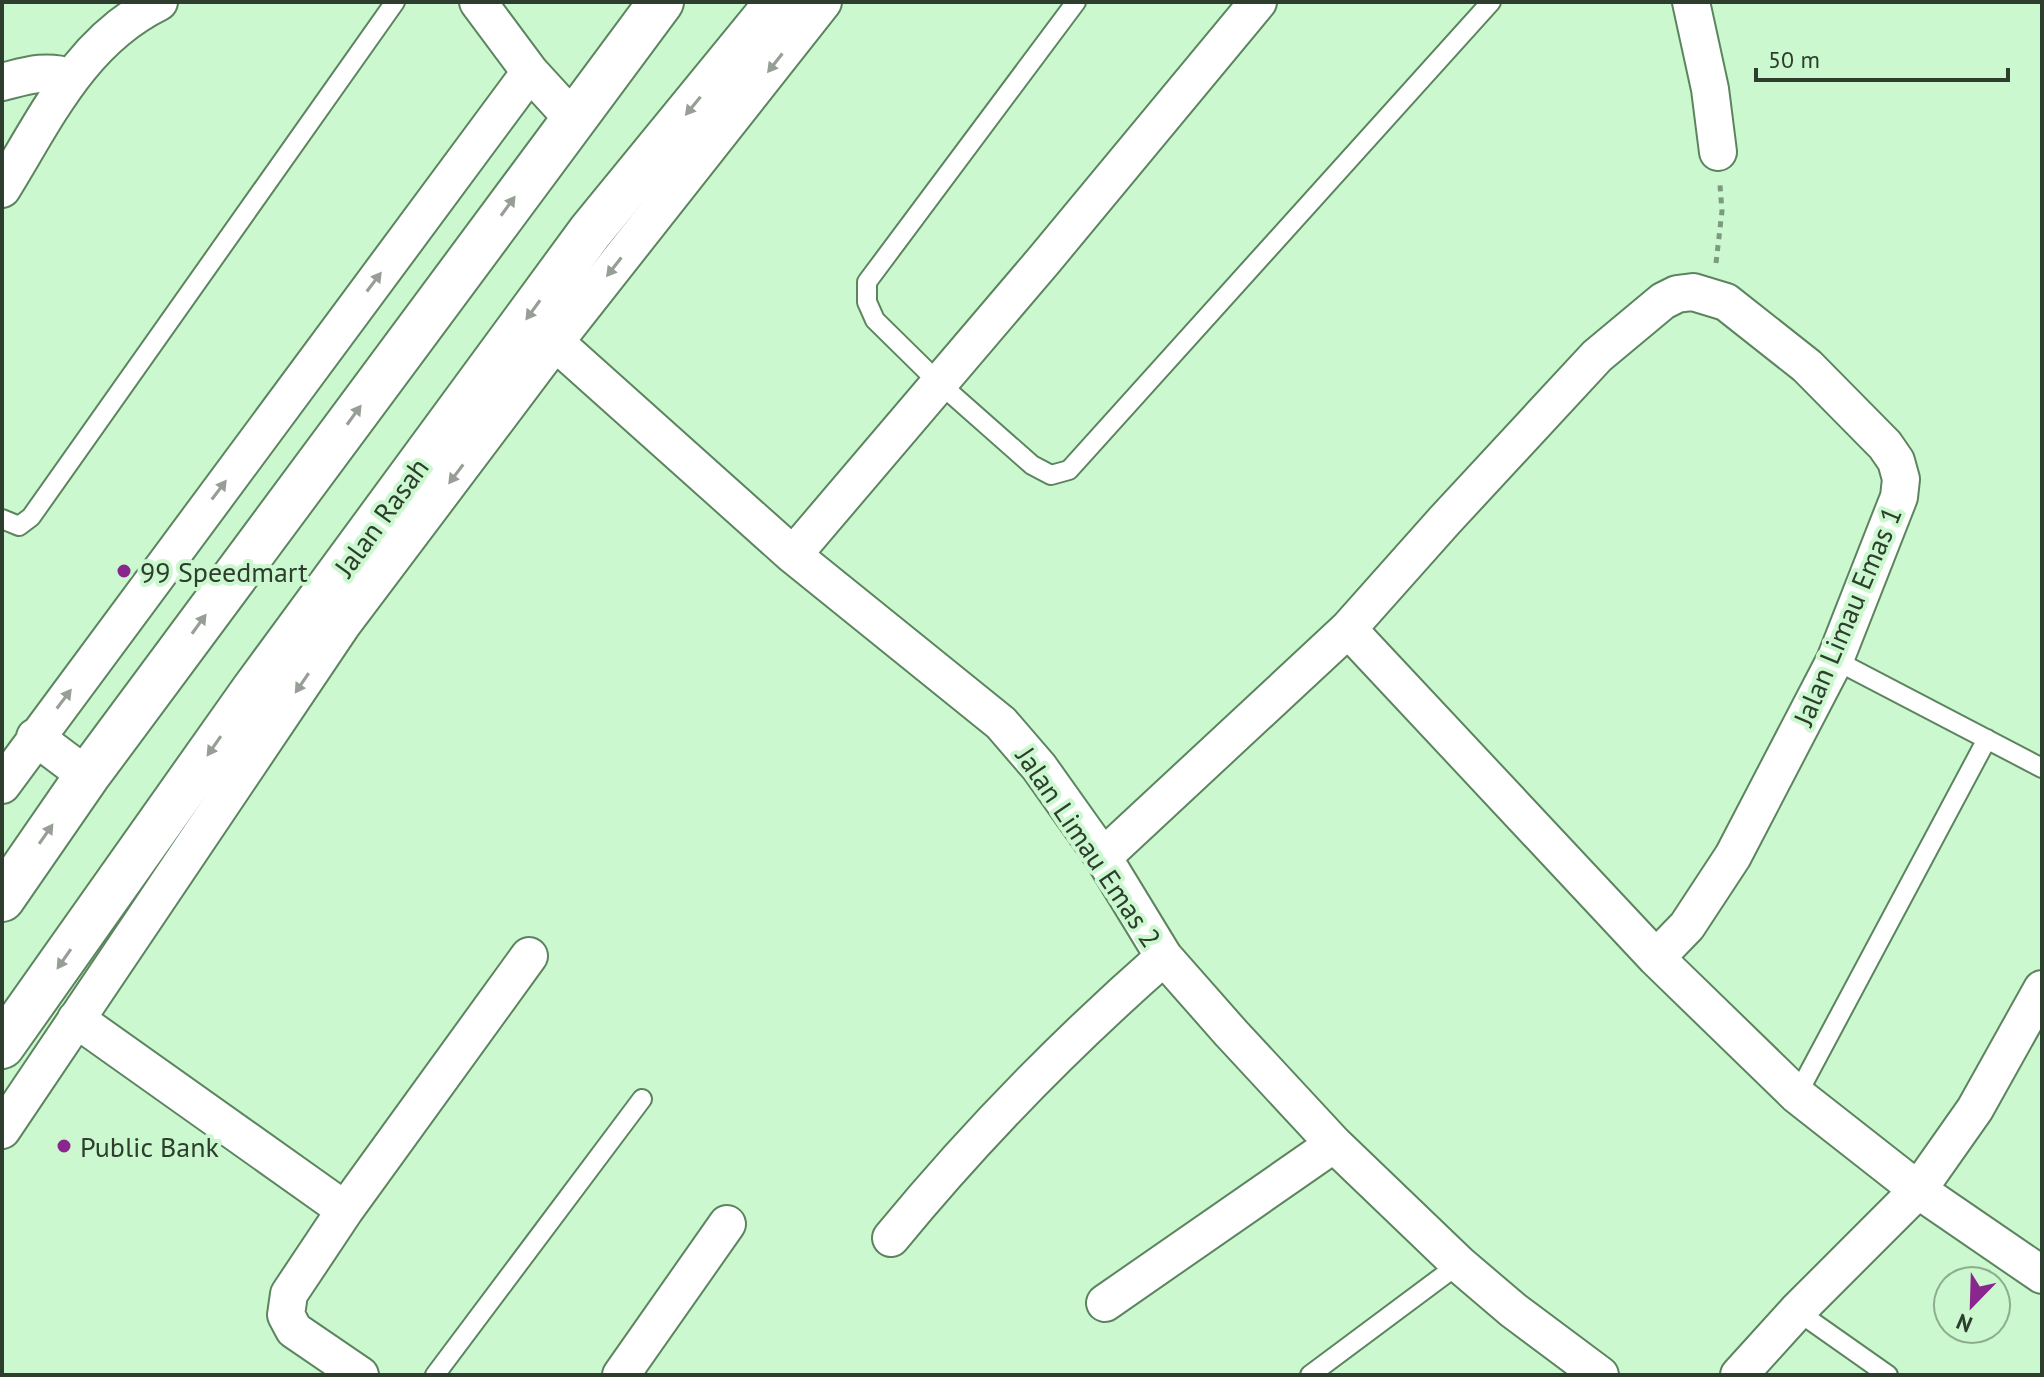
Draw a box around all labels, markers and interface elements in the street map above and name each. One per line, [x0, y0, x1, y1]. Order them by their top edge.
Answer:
scale bar [1756, 32, 2008, 82]
text: 50 m [1768, 44, 1820, 75]
one-way arrow [768, 53, 784, 73]
one-way arrow [686, 96, 702, 116]
one-way arrow [500, 196, 516, 216]
one-way arrow [606, 257, 623, 277]
one-way arrow [366, 271, 382, 292]
one-way arrow [526, 300, 541, 321]
one-way arrow [345, 405, 361, 425]
street label: Jalan Rasah [325, 450, 437, 585]
one-way arrow [448, 463, 464, 484]
one-way arrow [211, 479, 227, 501]
street label: Jalan Limau Emas 1 [1784, 501, 1910, 732]
place label: 99 Speedmart [140, 553, 308, 590]
marker: 99 Speedmart [115, 562, 133, 580]
one-way arrow [191, 613, 207, 635]
one-way arrow [295, 673, 310, 694]
one-way arrow [55, 688, 71, 709]
one-way arrow [207, 736, 222, 757]
street label: Jalan Limau Emas 2 [1008, 739, 1170, 954]
one-way arrow [38, 824, 53, 845]
one-way arrow [57, 948, 72, 969]
place label: Public Bank [80, 1128, 220, 1165]
marker: Public Bank [55, 1137, 73, 1155]
north arrow [1932, 1265, 2012, 1345]
text: N [1952, 1308, 1976, 1339]

